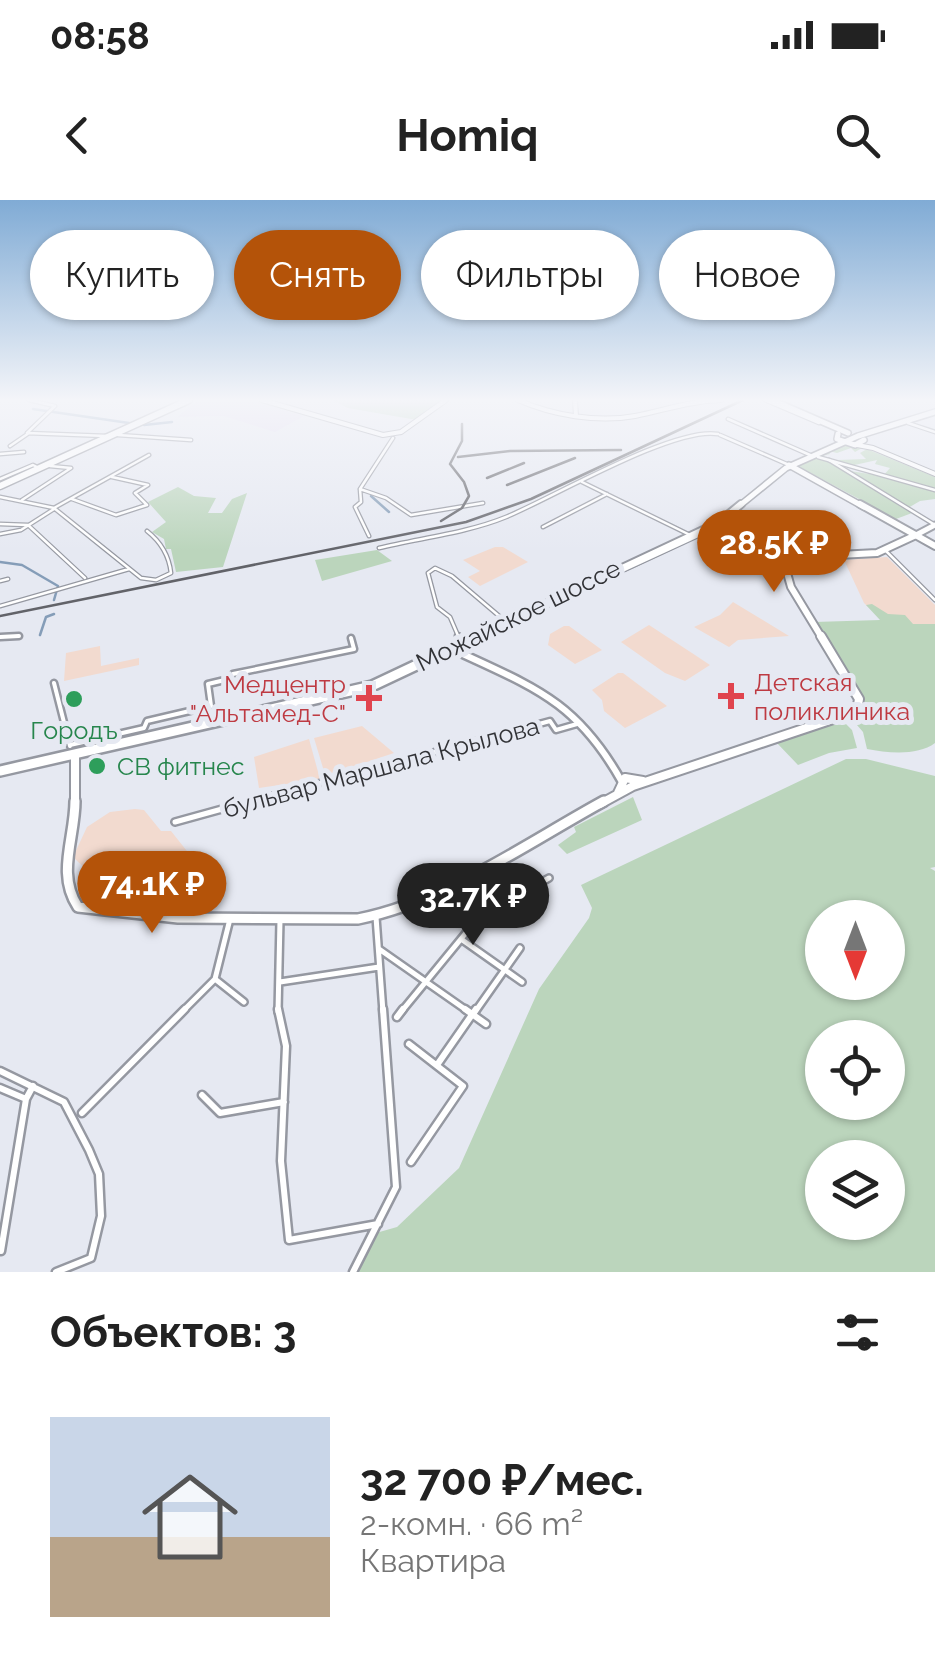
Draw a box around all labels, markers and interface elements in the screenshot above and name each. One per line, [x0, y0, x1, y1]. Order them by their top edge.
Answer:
text: 08:58 [50, 13, 150, 58]
icon: back [50, 108, 105, 163]
icon: search [830, 108, 885, 163]
text: Homiq [396, 109, 539, 162]
chip: Купить [30, 230, 214, 320]
chip: Снять [234, 230, 401, 320]
chip: Фильтры [421, 230, 639, 320]
chip: Новое [659, 230, 835, 320]
pin: 28.5K ₽ [682, 510, 866, 595]
text: 28.5K ₽ [719, 524, 829, 561]
street label: Можайское шоссе [411, 553, 625, 677]
place label: Детская поликлиника [754, 667, 910, 726]
place label: Медцентр "Альтамед-С" [190, 669, 346, 728]
marker: Детская поликлиника [718, 683, 744, 709]
marker: Медцентр "Альтамед-С" [356, 685, 382, 711]
marker: Городъ [63, 688, 85, 710]
street label: бульвар Маршала Крылова [219, 710, 543, 824]
place label: Городъ [30, 715, 118, 745]
place label: СВ фитнес [117, 751, 244, 781]
marker: СВ фитнес [86, 755, 108, 777]
pin: 74.1K ₽ [60, 851, 244, 936]
pin: 32.7K ₽ [381, 863, 565, 948]
text: 74.1K ₽ [99, 865, 205, 902]
text: 32.7K ₽ [419, 877, 527, 914]
north arrow [805, 900, 905, 1000]
map controls [805, 900, 905, 1240]
button: locate [805, 1020, 905, 1120]
button: layers [805, 1140, 905, 1240]
icon: filters [830, 1305, 885, 1360]
text: Объектов: 3 [50, 1308, 296, 1357]
text: 32 700 ₽/мес. [360, 1456, 644, 1505]
icon: home [130, 1457, 250, 1577]
text: 2-комн. · 66 m² [360, 1505, 583, 1542]
text: Квартира [360, 1542, 506, 1579]

